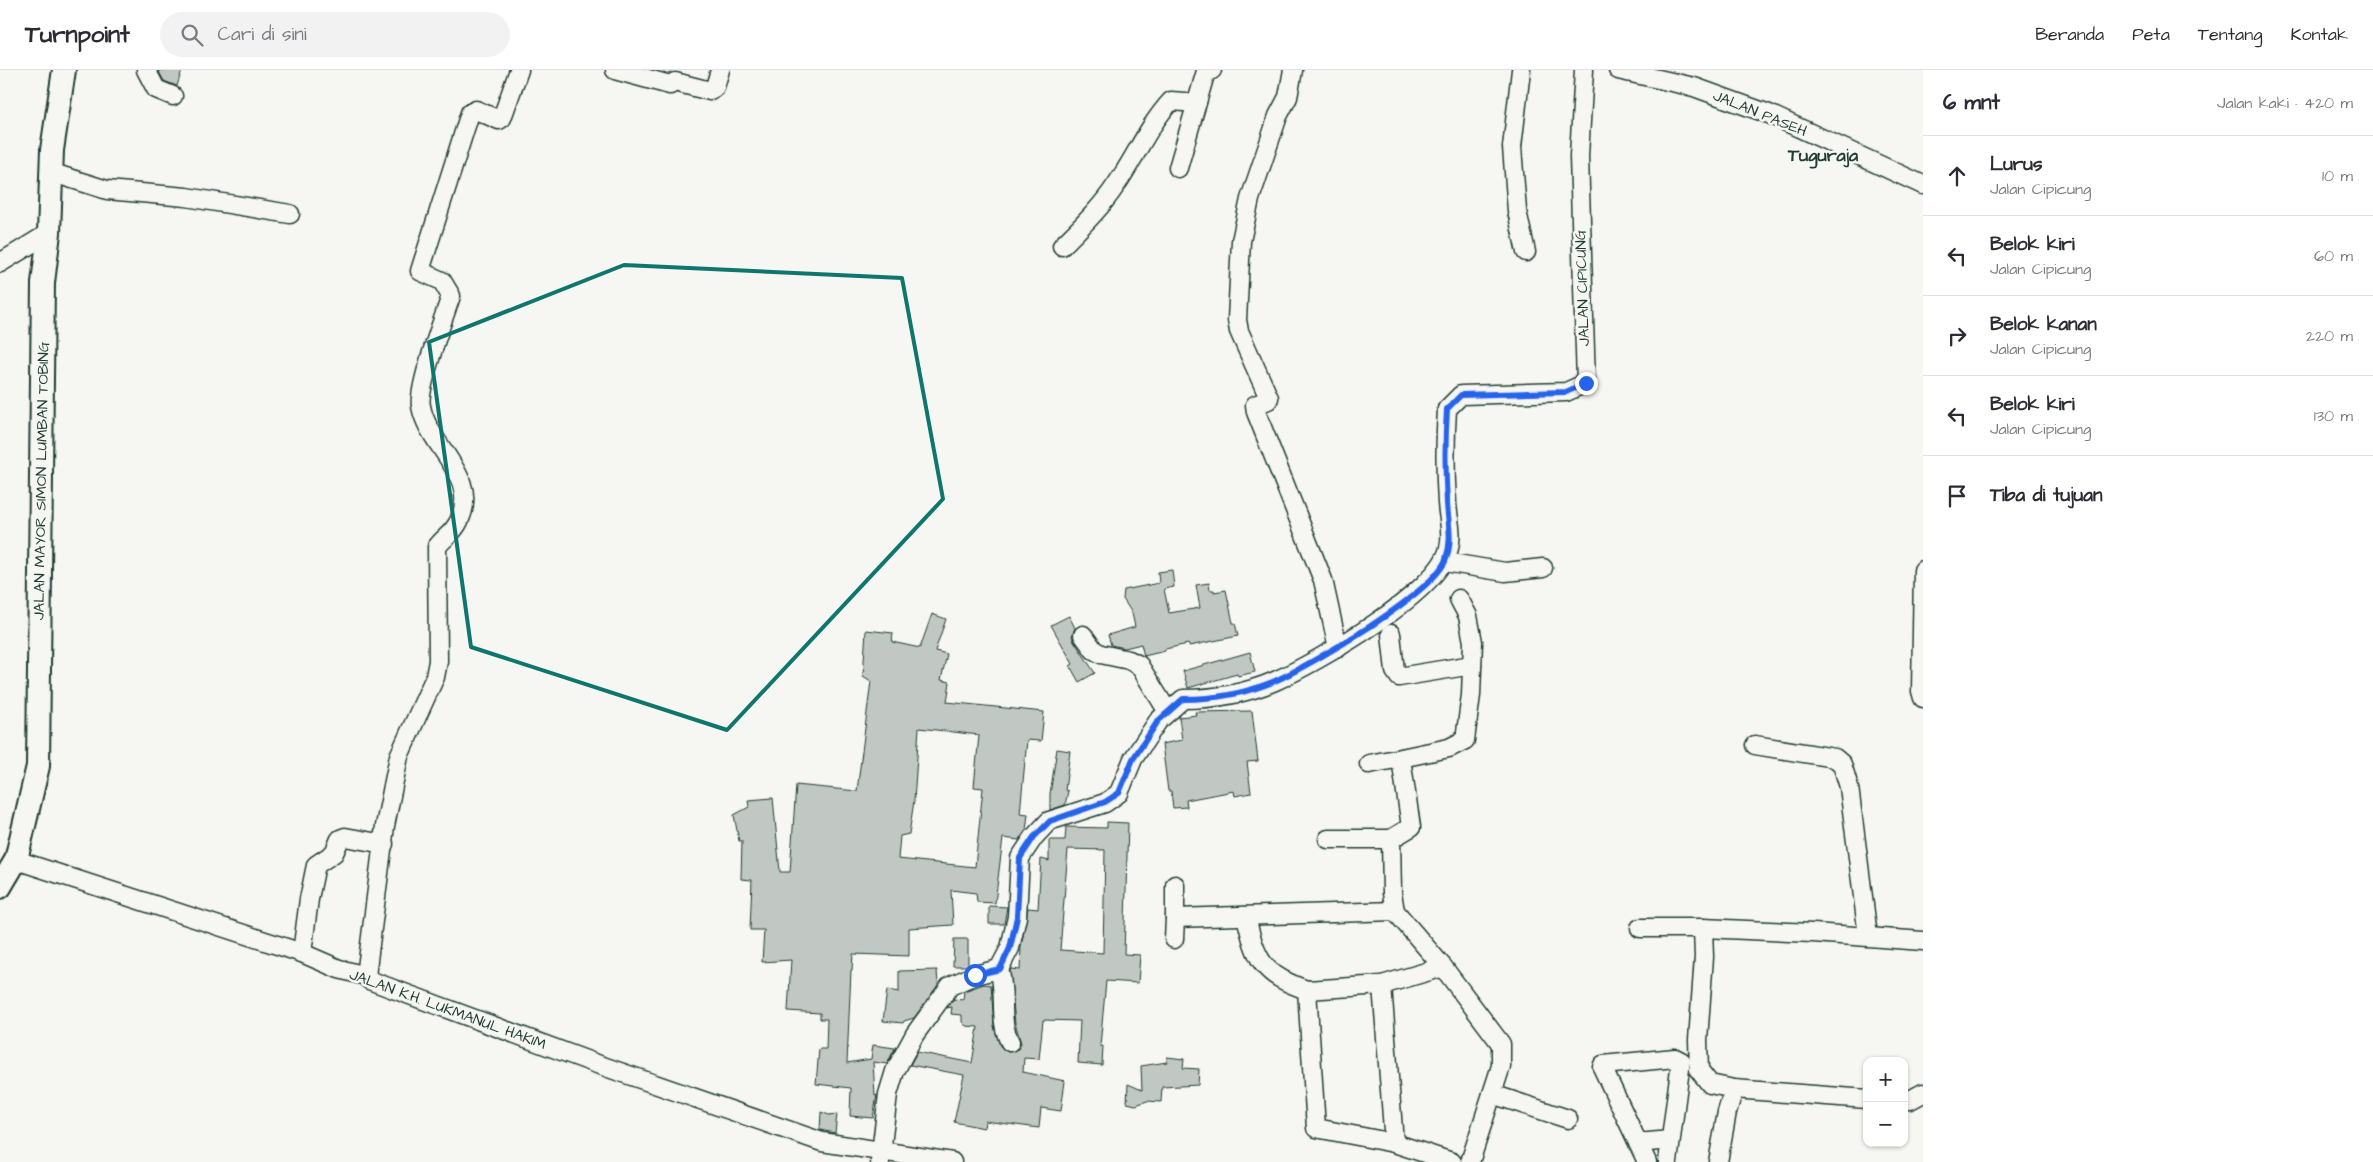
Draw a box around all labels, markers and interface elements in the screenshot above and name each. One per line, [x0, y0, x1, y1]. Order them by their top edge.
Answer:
search box [160, 12, 510, 57]
text: Turnpoint [25, 18, 130, 52]
icon: search [178, 21, 206, 49]
text: Cari di sini [218, 21, 307, 48]
text: Beranda [2035, 22, 2104, 47]
text: Peta [2132, 22, 2170, 47]
text: Tentang [2198, 22, 2262, 47]
text: Kontak [2290, 22, 2348, 47]
street label: JALAN PASEH [1710, 85, 1810, 142]
text: 6 mnt [1943, 88, 2000, 117]
text: Jalan kaki · 420 m [2217, 92, 2353, 114]
district label: Tuguraja [1787, 143, 1859, 169]
text: Lurus [1990, 151, 2042, 178]
icon: ahead [1943, 162, 1971, 190]
text: 10 m [2322, 165, 2353, 187]
text: Jalan Cipicung [1990, 178, 2091, 200]
street label: JALAN CIPICUNG [1570, 229, 1595, 347]
text: Belok kiri [1990, 231, 2075, 258]
icon: left [1943, 242, 1971, 270]
text: 60 m [2314, 245, 2353, 267]
text: Jalan Cipicung [1990, 258, 2091, 280]
text: Belok kanan [1990, 311, 2097, 338]
icon: right [1943, 322, 1971, 350]
text: 220 m [2306, 325, 2353, 347]
text: Jalan Cipicung [1990, 338, 2091, 360]
street label: JALAN MAYOR SIMON LUMBAN TOBING [29, 341, 54, 620]
route end [1575, 372, 1598, 395]
text: Belok kiri [1990, 391, 2075, 418]
icon: left [1943, 402, 1971, 430]
text: 130 m [2314, 405, 2353, 427]
text: Jalan Cipicung [1990, 418, 2091, 440]
icon: arrive [1943, 482, 1971, 510]
text: Tiba di tujuan [1990, 482, 2102, 509]
street label: JALAN K.H. LUKMANUL HAKIM [347, 964, 549, 1055]
route start [964, 964, 987, 987]
map controls [1863, 1057, 1908, 1147]
button: + [1863, 1057, 1908, 1102]
button: − [1863, 1102, 1908, 1147]

